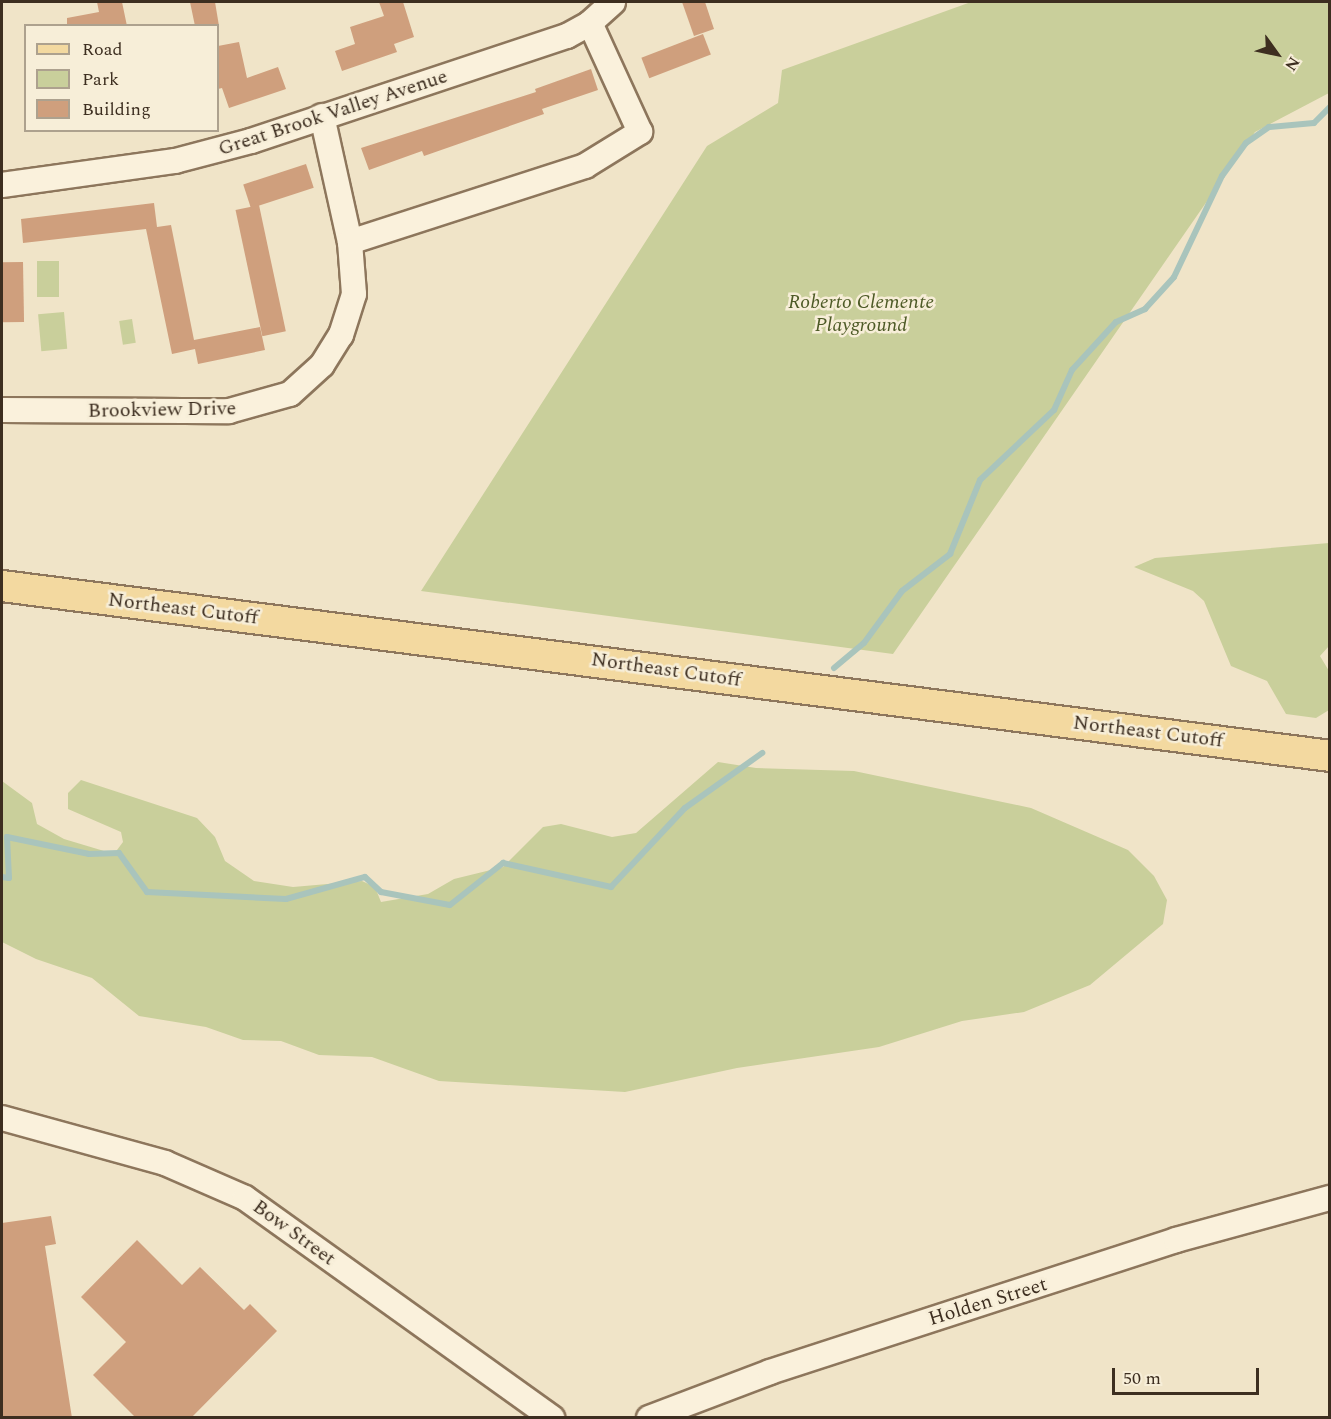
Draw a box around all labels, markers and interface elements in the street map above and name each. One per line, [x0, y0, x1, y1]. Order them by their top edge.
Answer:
legend [24, 24, 219, 132]
north arrow [1247, 24, 1307, 84]
text: Road [82, 36, 123, 63]
text: N [1278, 52, 1306, 76]
street label: Great Brook Valley Avenue [215, 65, 451, 161]
text: Park [82, 66, 119, 93]
text: Building [82, 96, 151, 123]
park label: Roberto Clemente Playground [788, 290, 934, 337]
street label: Brookview Drive [88, 397, 236, 423]
street label: Northeast Cutoff [107, 588, 259, 630]
street label: Northeast Cutoff [590, 648, 742, 692]
street label: Northeast Cutoff [1072, 711, 1224, 753]
street label: Bow Street [248, 1195, 340, 1271]
street label: Holden Street [926, 1273, 1050, 1331]
scale bar [1115, 1356, 1262, 1394]
text: 50 m [1123, 1365, 1161, 1392]

